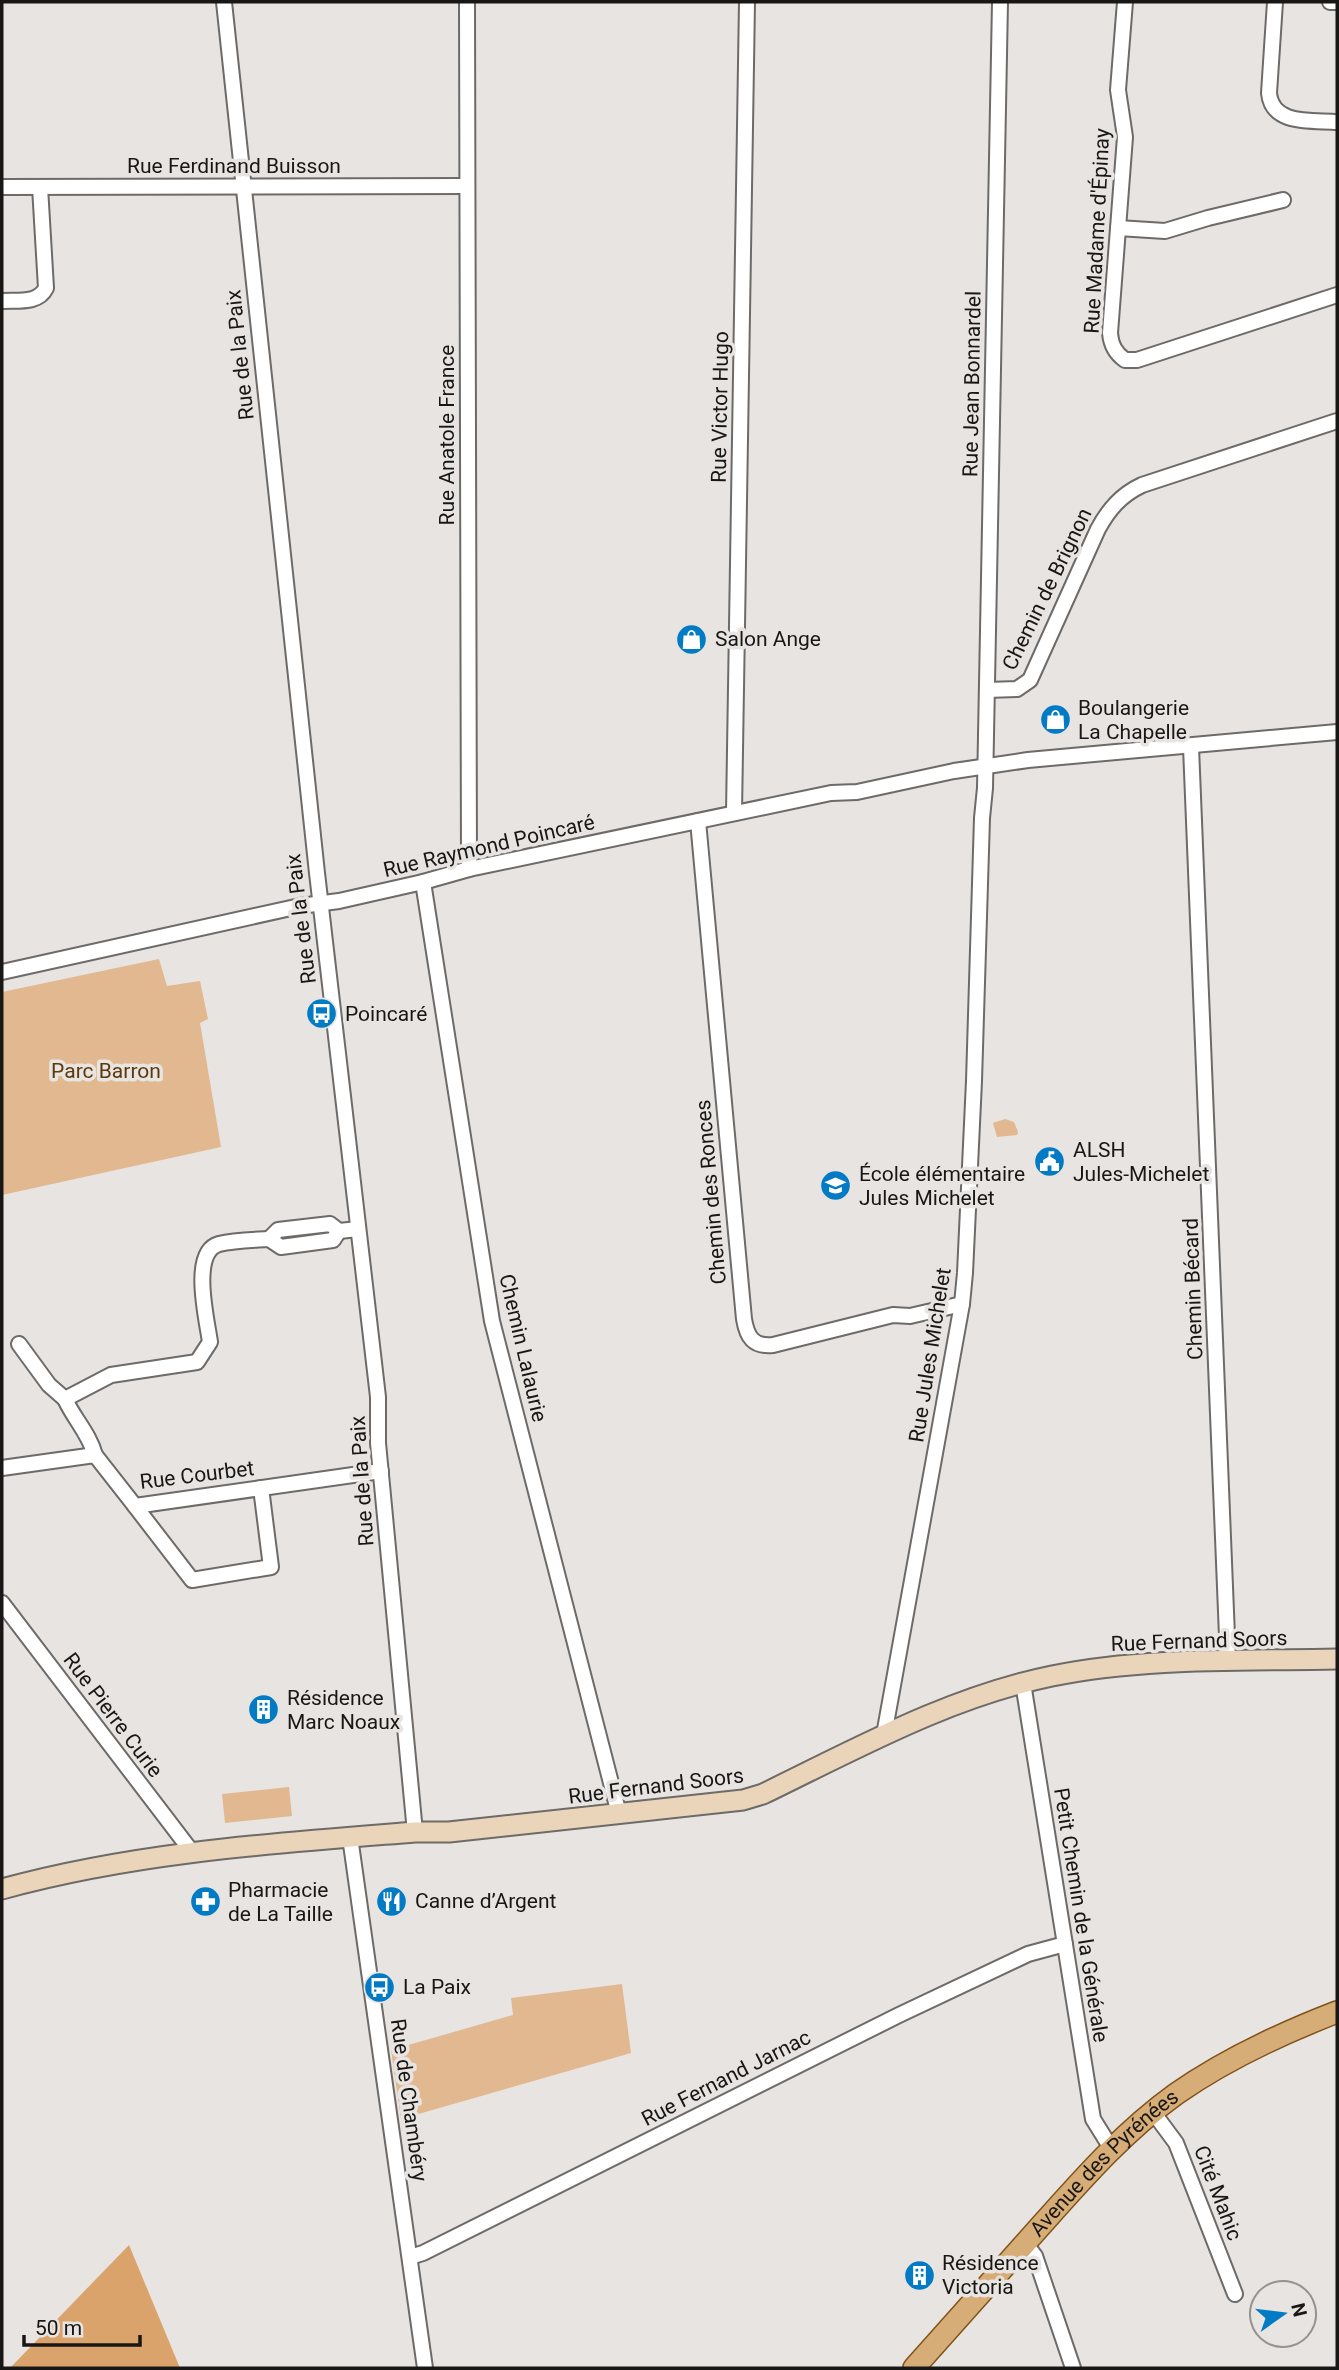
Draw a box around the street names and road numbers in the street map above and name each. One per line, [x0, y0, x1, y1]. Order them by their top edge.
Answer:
street label: Rue Madame d'Épinay [1080, 128, 1114, 334]
street label: Rue Ferdinand Buisson [127, 154, 341, 178]
street label: Rue de la Paix [221, 289, 259, 421]
street label: Rue Jean Bonnardel [958, 291, 986, 477]
street label: Rue Victor Hugo [707, 331, 733, 483]
street label: Rue Anatole France [435, 345, 459, 525]
street label: Chemin de Brignon [997, 504, 1097, 674]
street label: Rue Raymond Poincaré [381, 810, 597, 882]
street label: Rue de la Paix [281, 853, 321, 985]
street label: Chemin des Ronces [691, 1099, 731, 1285]
street label: Chemin Bécard [1179, 1218, 1207, 1360]
street label: Rue Jules Michelet [904, 1266, 956, 1444]
street label: Chemin Lalaurie [494, 1272, 552, 1424]
street label: Rue de la Paix [345, 1415, 379, 1547]
street label: Rue Courbet [138, 1456, 256, 1494]
street label: Rue Fernand Soors [1110, 1626, 1288, 1656]
street label: Rue Pierre Curie [58, 1648, 168, 1782]
street label: Rue Fernand Soors [567, 1763, 745, 1809]
street label: Petit Chemin de la Générale [1049, 1786, 1113, 2044]
street label: Rue de Chambéry [386, 2017, 432, 2183]
street label: Rue Fernand Jarnac [638, 2025, 814, 2131]
street label: Avenue des Pyrénées [1025, 2084, 1183, 2241]
street label: Cité Mahic [1189, 2142, 1247, 2244]

